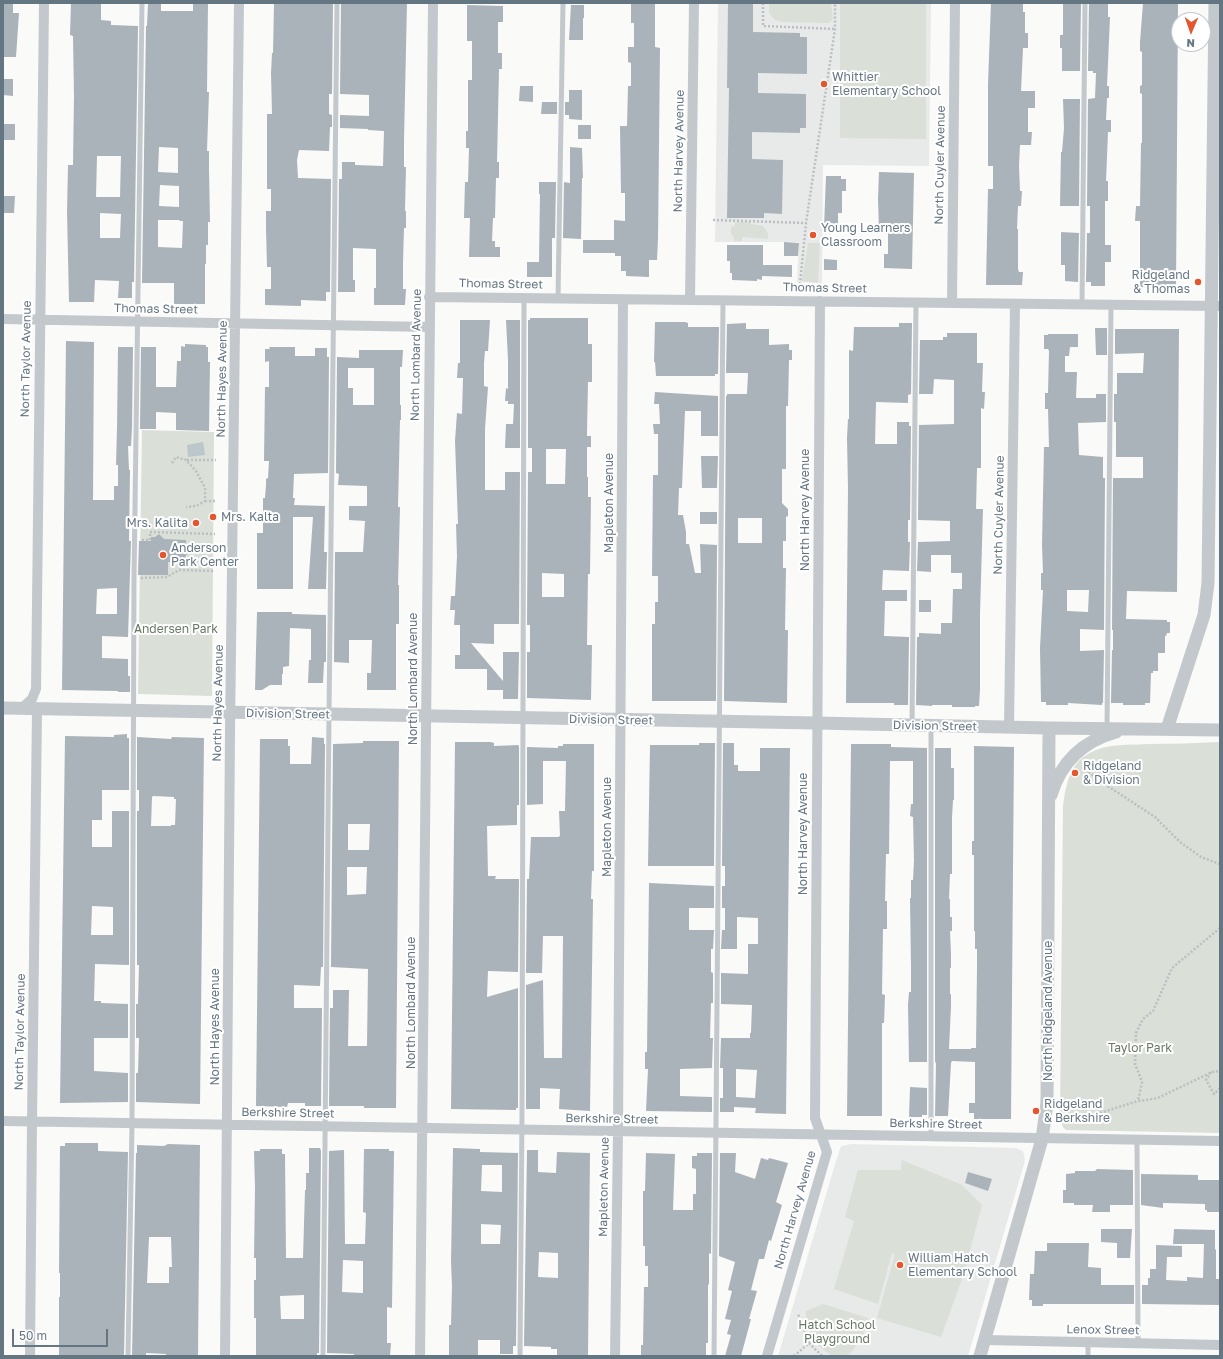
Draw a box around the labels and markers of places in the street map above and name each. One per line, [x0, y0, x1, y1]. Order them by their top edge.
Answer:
place label: Whittier Elementary School [832, 70, 941, 98]
marker: Whittier Elementary School [819, 79, 829, 89]
place label: Young Learners Classroom [821, 221, 910, 249]
marker: Young Learners Classroom [808, 230, 818, 240]
place label: Ridgeland & Thomas [1132, 268, 1190, 296]
marker: Ridgeland & Thomas [1193, 277, 1203, 287]
place label: Mrs. Kalta [221, 510, 279, 524]
marker: Mrs. Kalta [208, 512, 218, 522]
place label: Mrs. Kalita [126, 516, 188, 530]
marker: Mrs. Kalita [191, 518, 201, 528]
place label: Anderson Park Center [171, 541, 239, 569]
marker: Anderson Park Center [158, 550, 168, 560]
place label: Ridgeland & Division [1083, 759, 1141, 787]
marker: Ridgeland & Division [1070, 768, 1080, 778]
place label: Ridgeland & Berkshire [1044, 1097, 1110, 1125]
marker: Ridgeland & Berkshire [1031, 1106, 1041, 1116]
place label: William Hatch Elementary School [908, 1251, 1017, 1279]
marker: William Hatch Elementary School [895, 1260, 905, 1270]

